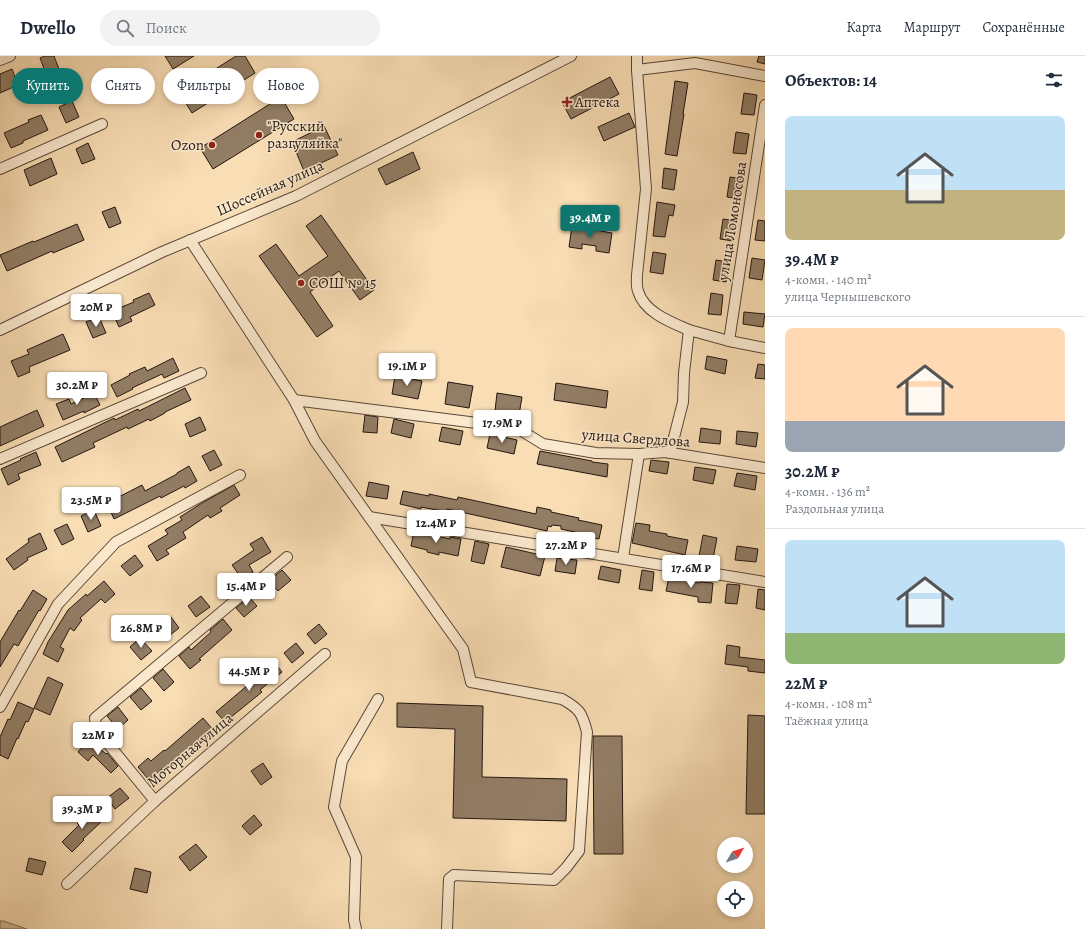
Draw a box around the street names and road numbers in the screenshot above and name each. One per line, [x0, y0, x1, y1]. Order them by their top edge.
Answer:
street label: Шоссейная улица [213, 155, 327, 221]
street label: улица Ломоносова [713, 160, 751, 283]
street label: улица Свердлова [580, 424, 691, 452]
street label: Моторная улица [143, 708, 237, 792]

